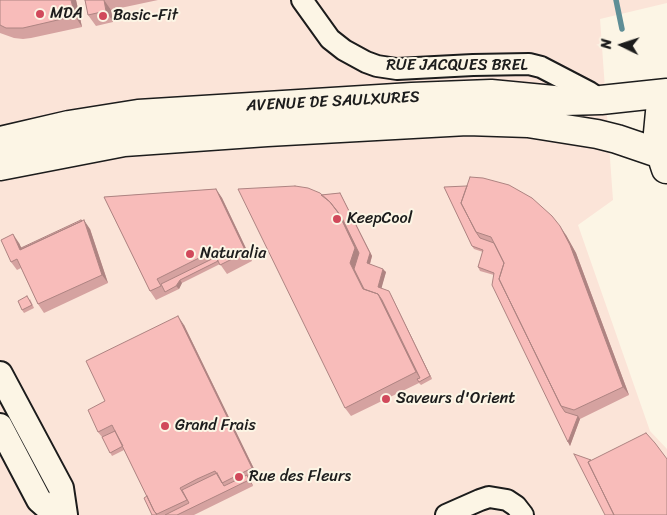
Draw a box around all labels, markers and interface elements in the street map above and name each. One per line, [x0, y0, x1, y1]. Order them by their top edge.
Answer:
place label: MDA [50, 4, 83, 24]
place label: Basic-Fit [113, 6, 178, 26]
marker: MDA [34, 8, 46, 20]
marker: Basic-Fit [97, 10, 109, 22]
north arrow [597, 20, 647, 70]
text: N [594, 38, 619, 50]
street label: RUE JACQUES BREL [386, 56, 528, 76]
street label: AVENUE DE SAULXURES [246, 88, 420, 116]
place label: KeepCool [347, 209, 412, 229]
marker: KeepCool [331, 213, 343, 225]
place label: Naturalia [200, 244, 266, 264]
marker: Naturalia [184, 248, 196, 260]
place label: Saveurs d'Orient [396, 389, 515, 409]
marker: Saveurs d'Orient [380, 393, 392, 405]
place label: Grand Frais [175, 416, 256, 436]
marker: Grand Frais [159, 420, 171, 432]
place label: Rue des Fleurs [249, 467, 351, 487]
marker: Rue des Fleurs [233, 471, 245, 483]

